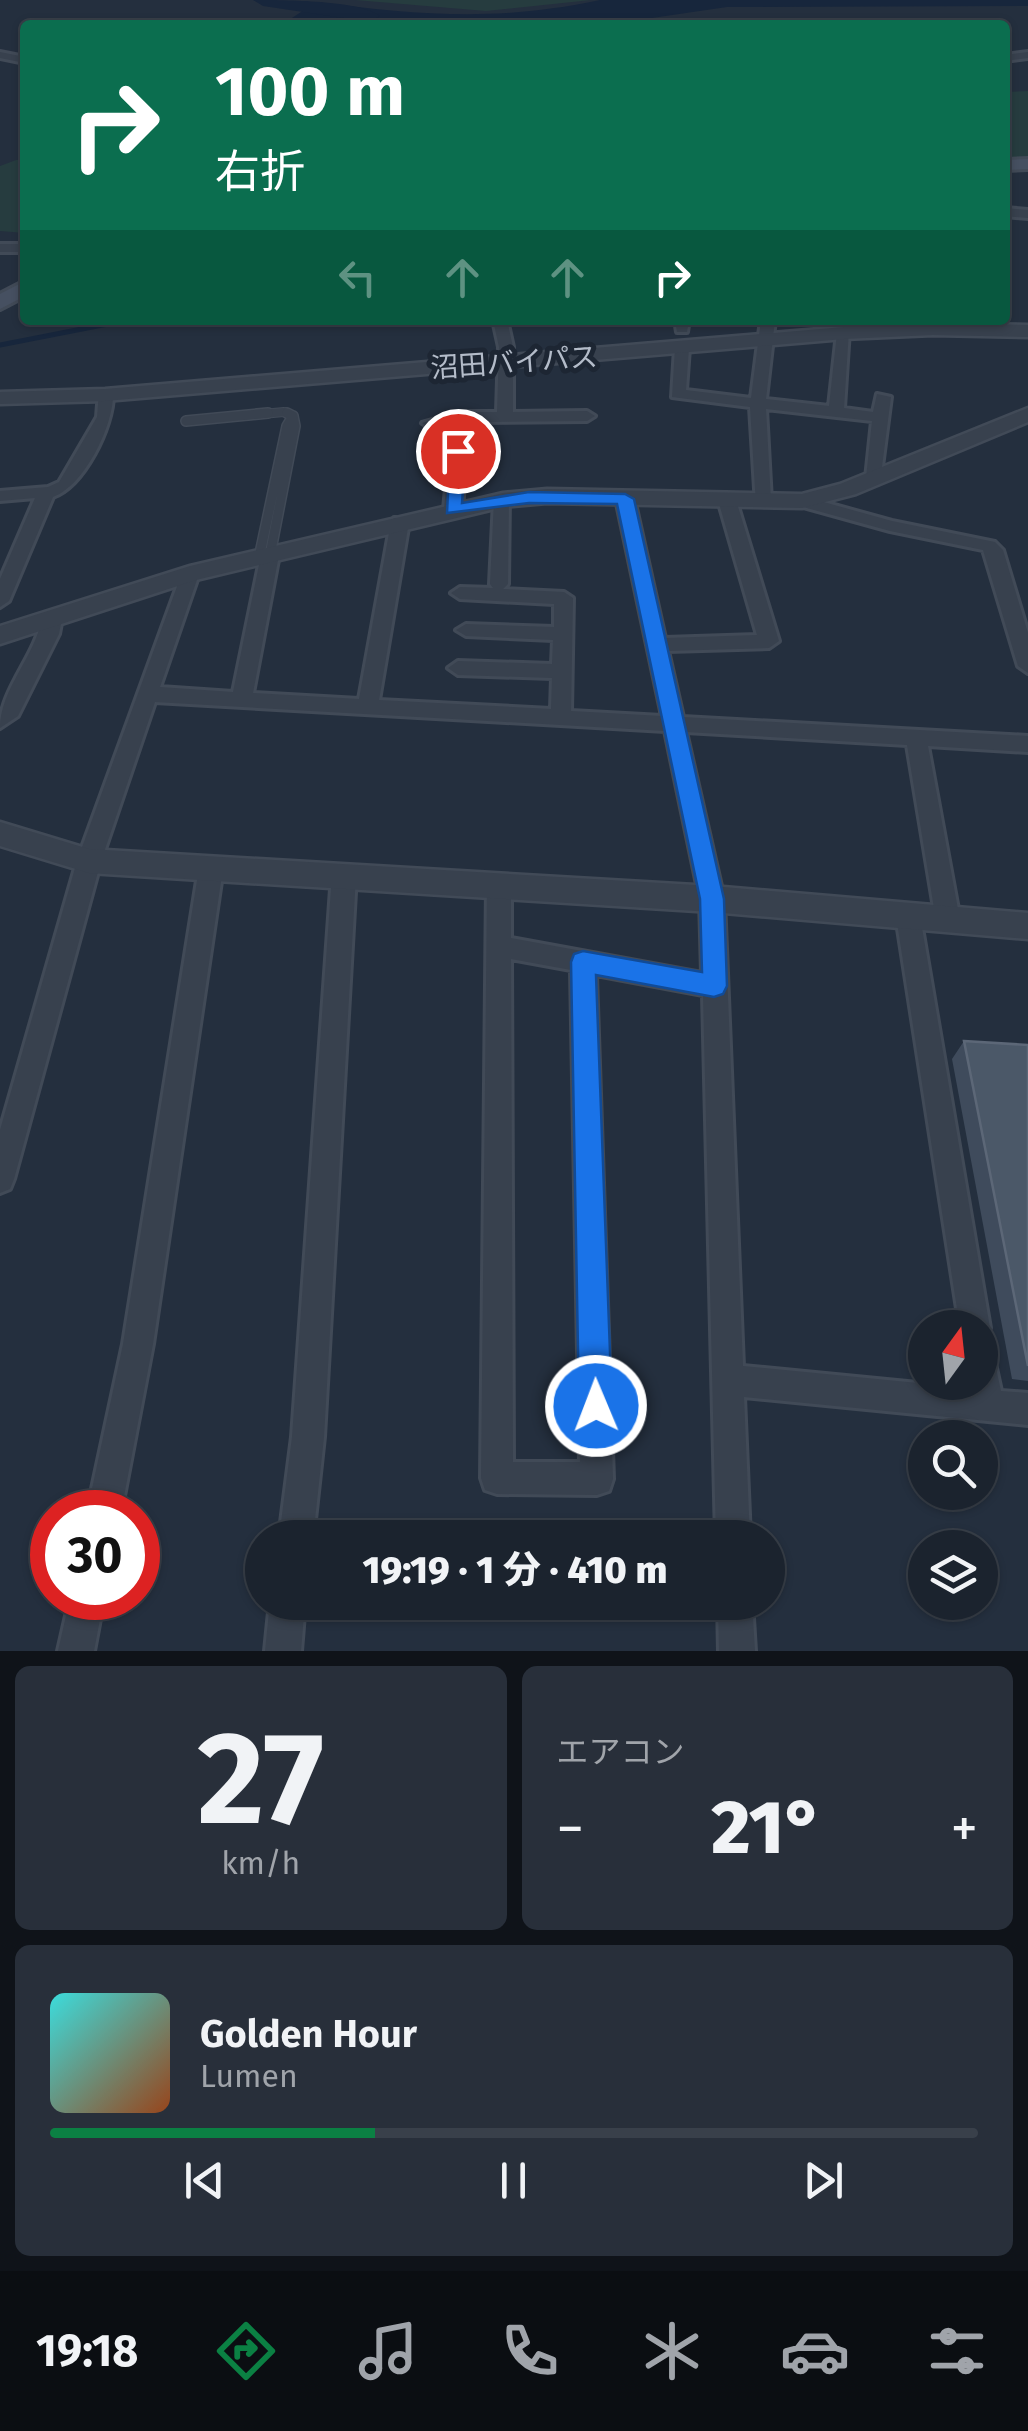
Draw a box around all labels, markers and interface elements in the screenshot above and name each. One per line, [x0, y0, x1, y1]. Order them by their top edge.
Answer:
text: 100 m [215, 50, 405, 134]
icon: right [50, 60, 180, 190]
text: 右折 [215, 145, 305, 199]
icon: left [330, 250, 385, 305]
icon: ahead [435, 250, 490, 305]
icon: ahead [540, 250, 595, 305]
icon: right [645, 250, 700, 305]
street label: 沼田バイパス [429, 340, 599, 385]
pin [416, 409, 501, 494]
icon: arrive [431, 424, 486, 479]
north arrow [908, 1310, 998, 1400]
map controls [908, 1310, 998, 1620]
position arrow [544, 1354, 648, 1458]
button: search [908, 1420, 998, 1510]
speed limit sign: 30 [30, 1490, 160, 1620]
button: layers [908, 1530, 998, 1620]
text: 19:19 · 1 分 · 410 m [363, 1547, 667, 1593]
text: 27 [197, 1701, 324, 1857]
text: エアコン [557, 1733, 685, 1771]
text: 21° [711, 1783, 823, 1873]
text: − [557, 1796, 584, 1862]
text: + [951, 1796, 978, 1862]
text: km/h [221, 1844, 300, 1882]
text: Golden Hour [200, 2011, 417, 2057]
text: Lumen [200, 2057, 298, 2095]
icon: previous [177, 2153, 232, 2208]
icon: pause [486, 2153, 541, 2208]
icon: next [796, 2153, 851, 2208]
icon: directions [211, 2316, 281, 2386]
icon: music [353, 2316, 423, 2386]
icon: phone [495, 2316, 565, 2386]
icon: climate [637, 2316, 707, 2386]
icon: car [780, 2316, 850, 2386]
icon: filters [922, 2316, 992, 2386]
text: 19:18 [36, 2324, 139, 2378]

